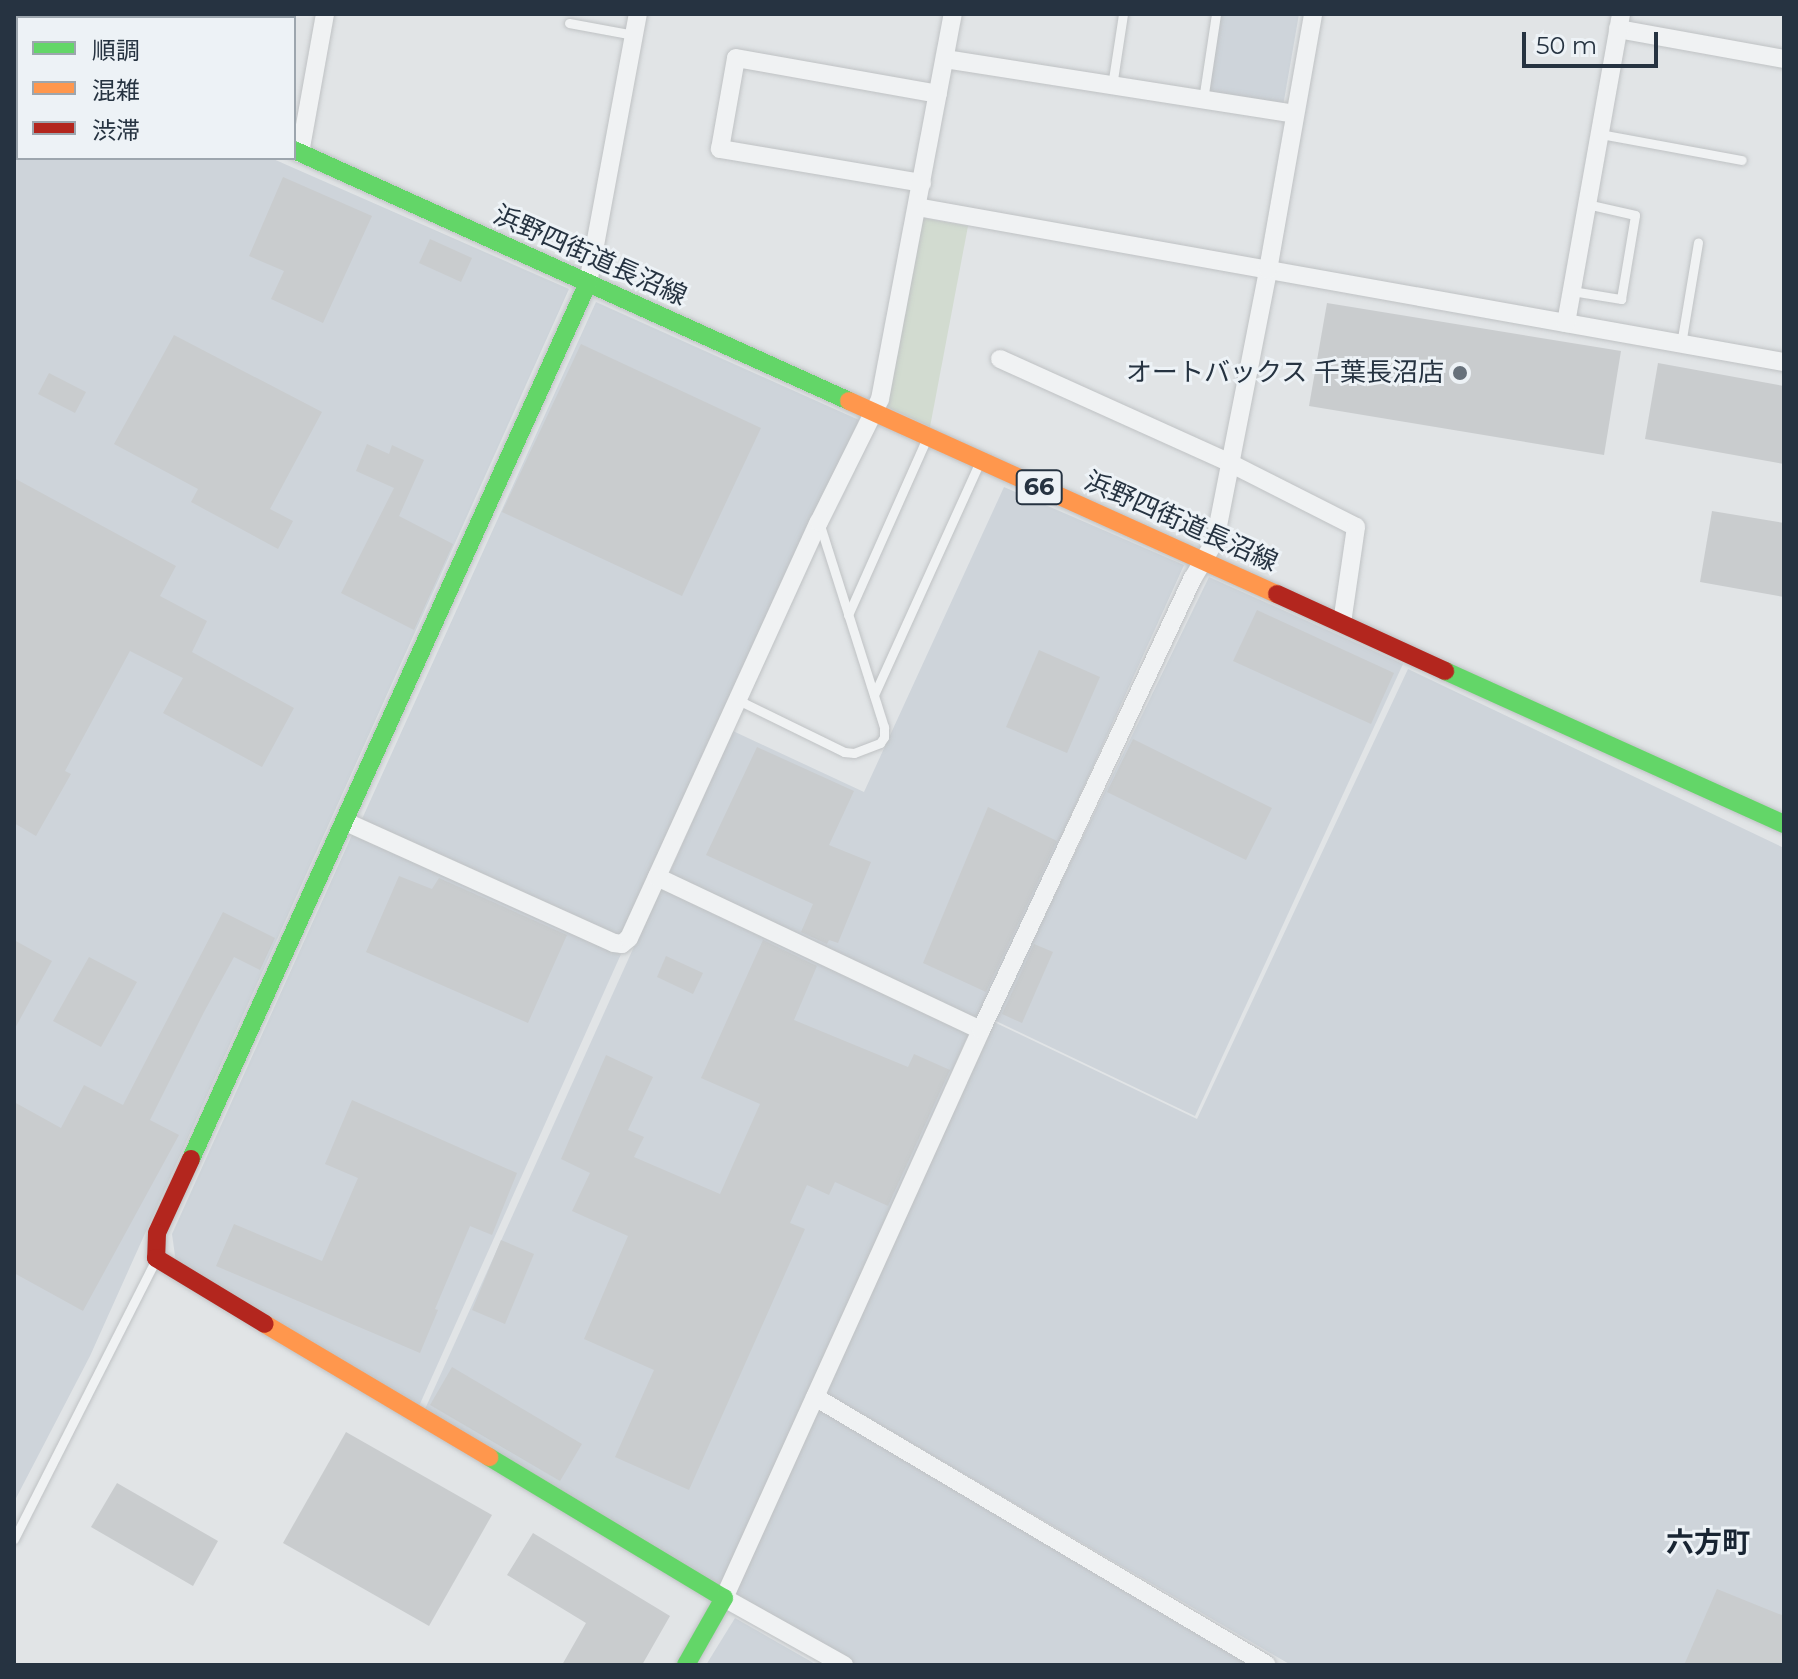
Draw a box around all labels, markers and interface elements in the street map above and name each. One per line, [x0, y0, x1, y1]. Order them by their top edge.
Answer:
legend [16, 16, 296, 160]
scale bar [1526, 16, 1662, 66]
text: 50 m [1536, 31, 1597, 60]
text: 順調 [92, 36, 140, 65]
text: 混雑 [92, 76, 140, 105]
text: 渋滞 [92, 116, 140, 145]
street label: 浜野四街道長沼線 [489, 199, 691, 313]
place label: オートバックス 千葉長沼店 [1125, 357, 1444, 389]
marker: オートバックス 千葉長沼店 [1451, 364, 1469, 382]
street label: 浜野四街道長沼線 [1080, 465, 1282, 579]
road number: 66 [1015, 467, 1063, 507]
district label: 六方町 [1666, 1525, 1750, 1559]

